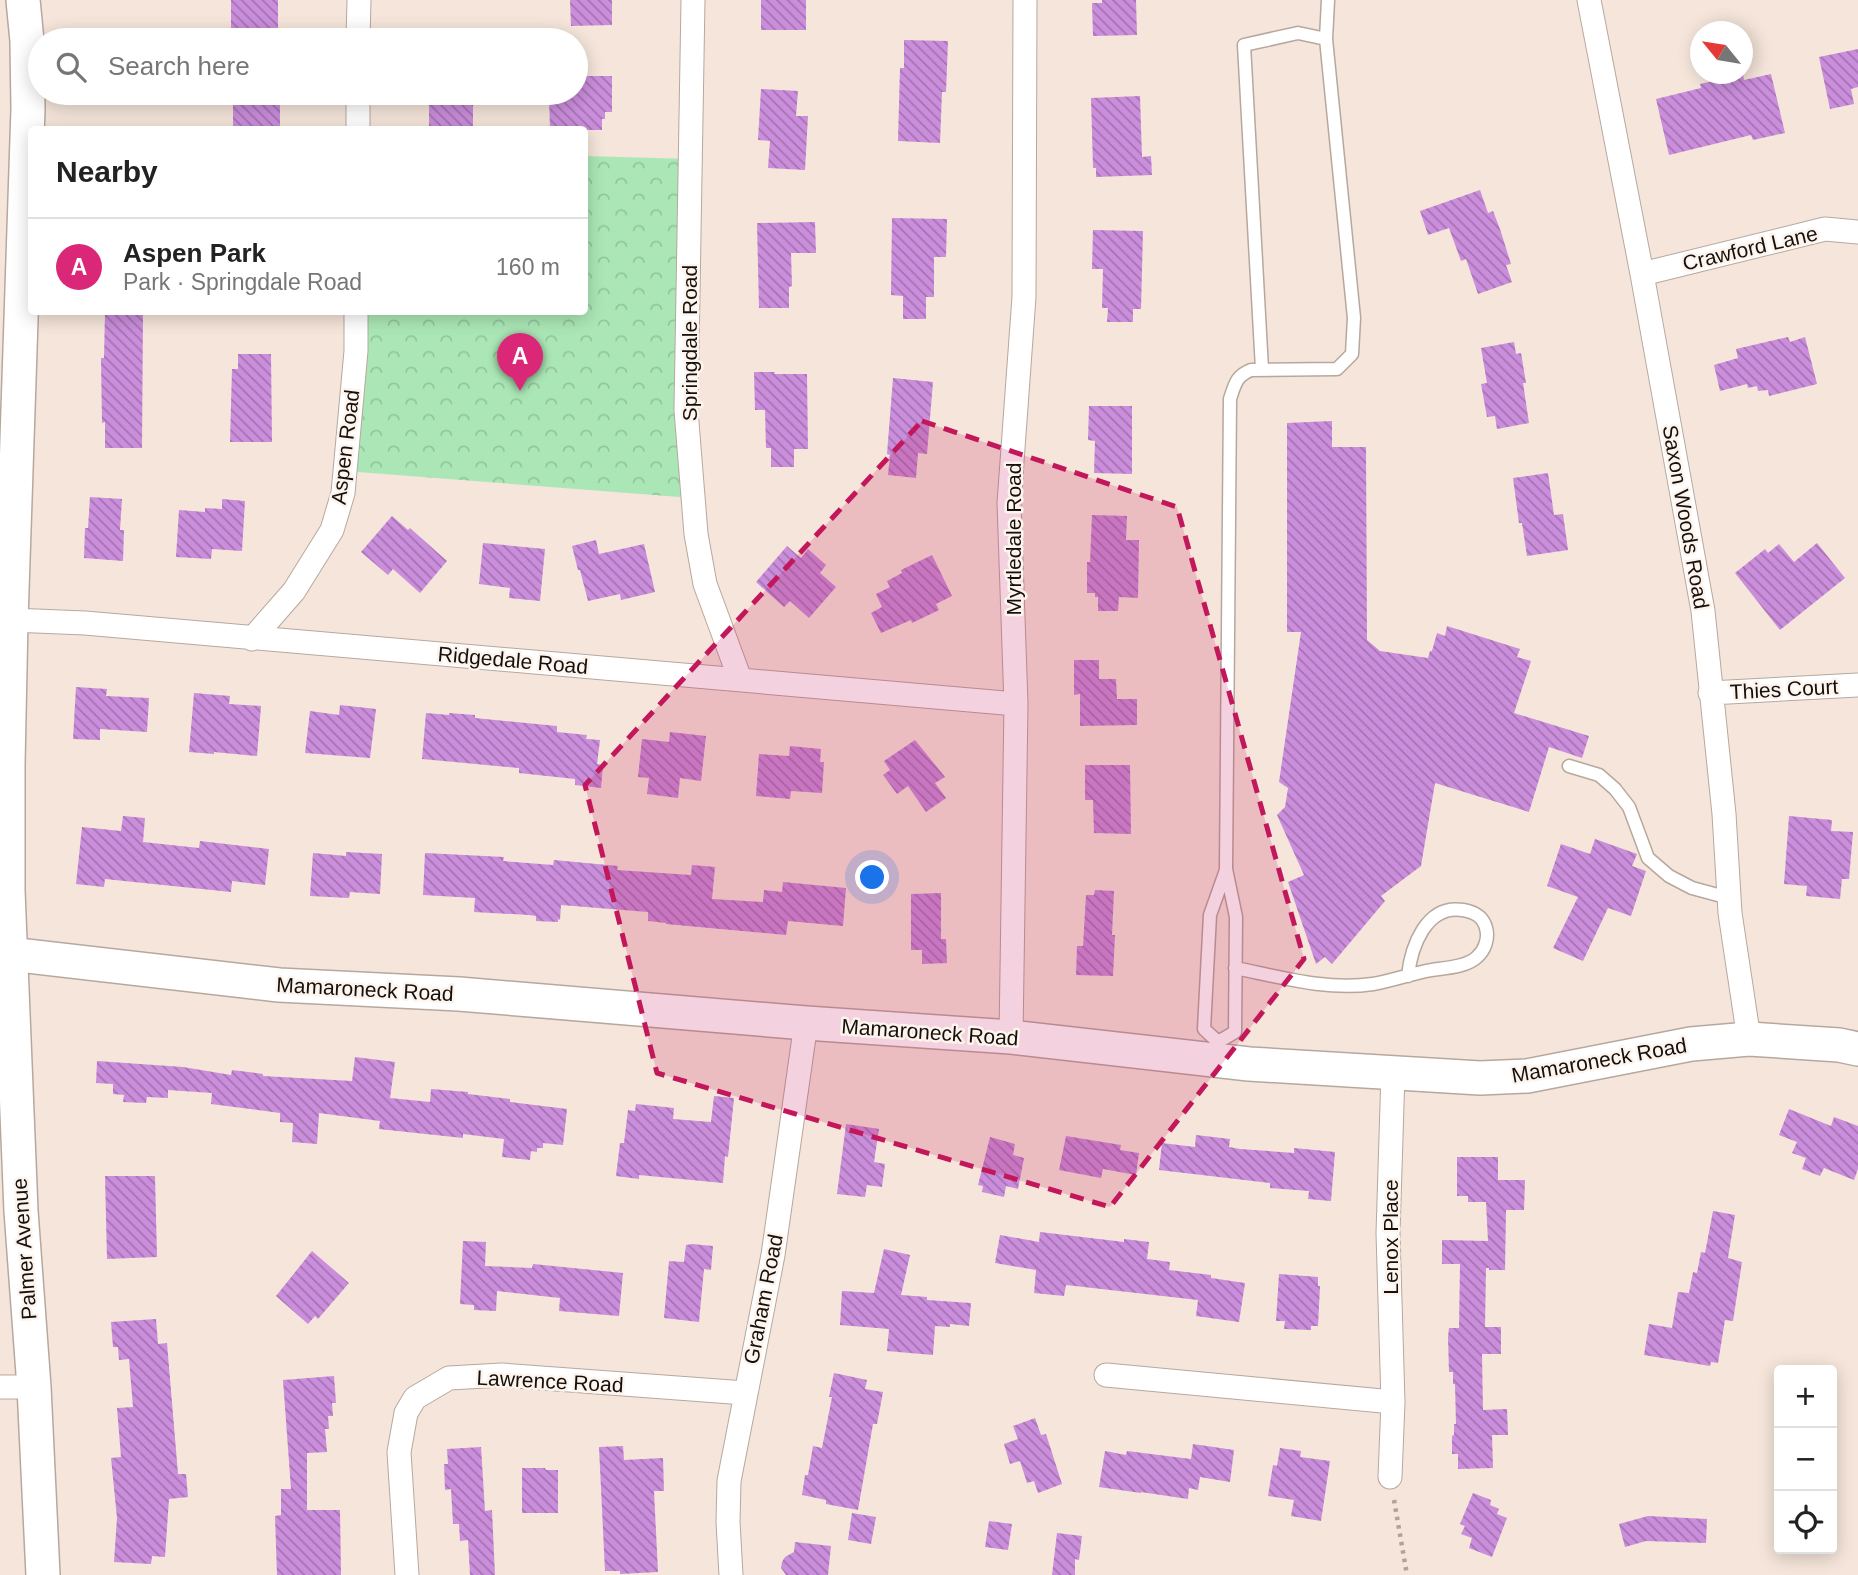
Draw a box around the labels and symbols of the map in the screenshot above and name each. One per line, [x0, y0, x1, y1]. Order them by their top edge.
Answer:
north arrow [1690, 21, 1753, 84]
street label: Crawford Lane [1680, 221, 1820, 275]
street label: Springdale Road [678, 265, 701, 421]
pin: A [497, 333, 543, 391]
street label: Aspen Road [327, 388, 363, 506]
street label: Saxon Woods Road [1658, 423, 1714, 611]
street label: Myrtledale Road [1002, 463, 1025, 615]
street label: Ridgedale Road [437, 642, 589, 678]
street label: Thies Court [1729, 675, 1839, 703]
your location [855, 860, 889, 894]
street label: Mamaroneck Road [276, 973, 454, 1005]
street label: Mamaroneck Road [841, 1014, 1019, 1050]
street label: Mamaroneck Road [1510, 1033, 1688, 1087]
street label: Palmer Avenue [8, 1177, 40, 1321]
street label: Lenox Place [1379, 1179, 1402, 1295]
street label: Graham Road [739, 1232, 787, 1366]
street label: Lawrence Road [476, 1366, 624, 1396]

